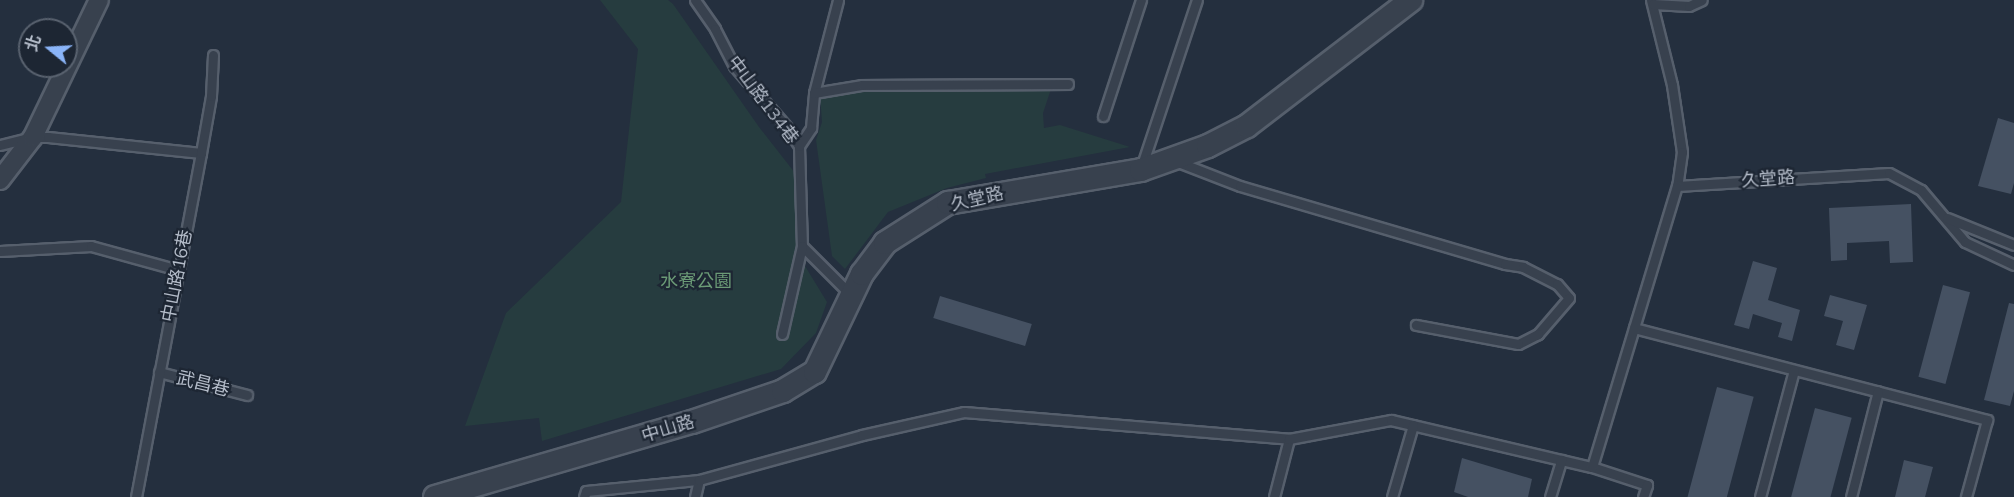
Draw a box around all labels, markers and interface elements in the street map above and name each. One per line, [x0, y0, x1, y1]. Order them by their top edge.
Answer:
north arrow [18, 18, 78, 78]
text: 北 [21, 32, 45, 54]
street label: 中山路134巷 [723, 52, 803, 148]
street label: 久堂路 [1740, 166, 1796, 192]
street label: 久堂路 [948, 182, 1006, 216]
street label: 中山路16巷 [157, 228, 197, 324]
park label: 水寮公園 [660, 270, 732, 292]
street label: 武昌巷 [174, 367, 232, 401]
street label: 中山路 [639, 411, 697, 447]

